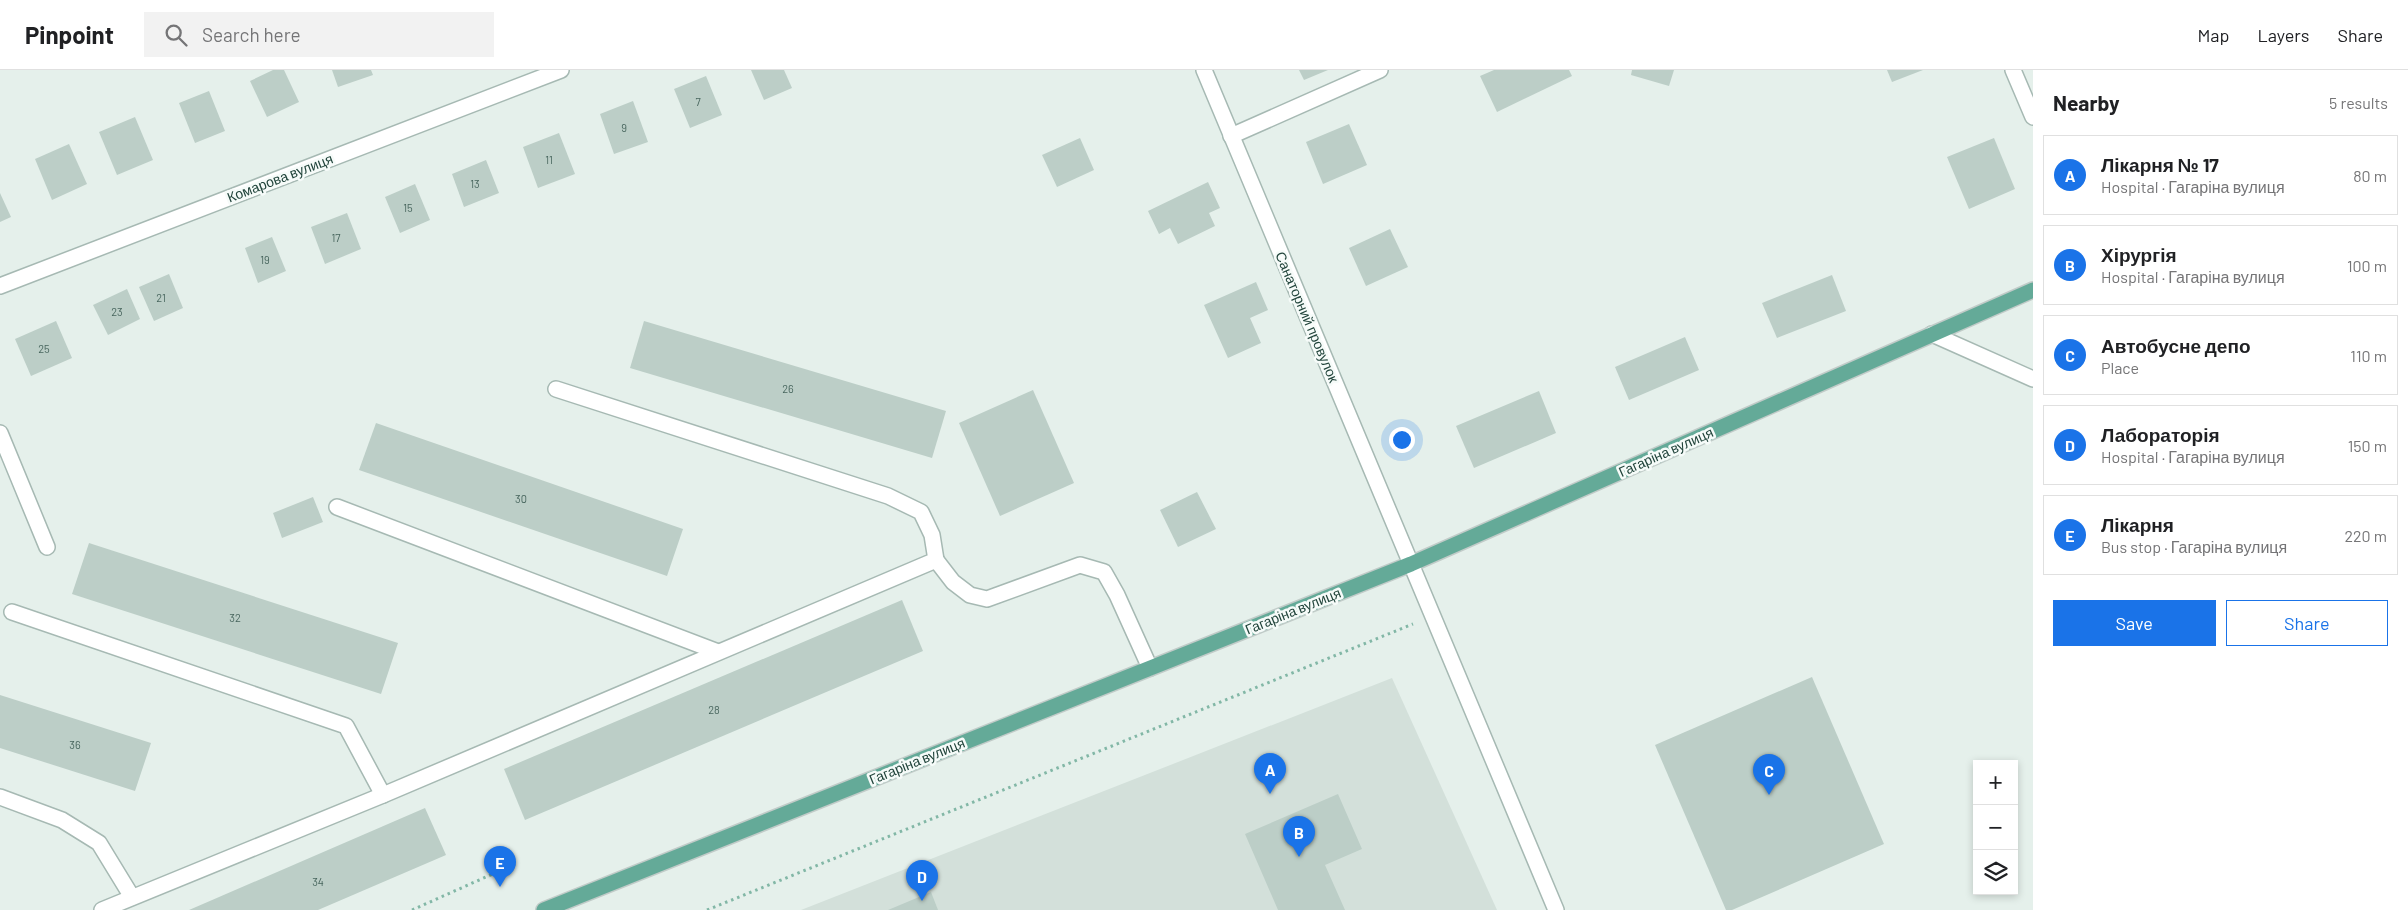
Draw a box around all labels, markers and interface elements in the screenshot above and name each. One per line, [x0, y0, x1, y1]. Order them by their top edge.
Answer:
search box [144, 12, 494, 57]
text: Pinpoint [25, 20, 114, 49]
icon: search [162, 21, 190, 49]
text: Search here [202, 23, 301, 46]
text: Map [2197, 24, 2229, 46]
text: Layers [2257, 24, 2310, 46]
text: Share [2338, 24, 2383, 46]
text: Nearby [2053, 90, 2119, 115]
text: 5 results [2329, 93, 2388, 112]
house number: 7 [695, 95, 701, 108]
house number: 9 [621, 121, 627, 134]
street label: Комарова вулиця [224, 149, 335, 206]
house number: 11 [545, 153, 553, 166]
text: Лікарня № 17 [2101, 153, 2219, 176]
text: A [2065, 166, 2075, 185]
text: 80 m [2353, 166, 2387, 185]
house number: 13 [470, 177, 480, 190]
text: Hospital · Гагаріна вулиця [2101, 177, 2285, 196]
house number: 15 [403, 201, 413, 214]
house number: 17 [331, 231, 341, 244]
text: Хірургія [2101, 243, 2177, 266]
street label: Санаторний провулок [1272, 249, 1343, 386]
house number: 19 [260, 253, 270, 266]
text: B [2065, 256, 2075, 275]
text: 100 m [2347, 256, 2387, 275]
text: Hospital · Гагаріна вулиця [2101, 267, 2285, 286]
house number: 21 [156, 291, 166, 304]
house number: 23 [111, 305, 123, 318]
text: Автобусне депо [2101, 334, 2251, 357]
house number: 25 [38, 342, 50, 355]
text: C [2065, 346, 2075, 365]
text: 110 m [2350, 346, 2387, 365]
text: Place [2101, 358, 2139, 377]
house number: 26 [782, 382, 794, 395]
street label: Гагаріна вулиця [1616, 423, 1716, 480]
text: Лабораторія [2101, 423, 2220, 446]
your location [1389, 427, 1415, 453]
text: D [2065, 436, 2075, 455]
text: 150 m [2348, 436, 2387, 455]
text: Hospital · Гагаріна вулиця [2101, 447, 2285, 466]
house number: 30 [515, 492, 527, 505]
text: Лікарня [2101, 513, 2174, 536]
text: E [2065, 526, 2075, 545]
text: 220 m [2344, 526, 2387, 545]
text: Bus stop · Гагаріна вулиця [2101, 537, 2287, 556]
street label: Гагаріна вулиця [1242, 584, 1343, 637]
button: Save [2053, 600, 2216, 646]
button: Share [2226, 600, 2388, 646]
house number: 32 [229, 611, 241, 624]
house number: 28 [708, 703, 720, 716]
street label: Гагаріна вулиця [866, 734, 967, 787]
house number: 36 [69, 738, 81, 751]
pin: A [1254, 753, 1286, 794]
pin: C [1753, 754, 1785, 795]
map controls [1973, 760, 2018, 895]
button: + [1973, 760, 2018, 805]
button: − [1973, 805, 2018, 850]
pin: B [1283, 816, 1315, 857]
pin: E [484, 846, 516, 887]
button: layers [1973, 850, 2018, 895]
pin: D [906, 860, 938, 901]
house number: 34 [312, 875, 324, 888]

